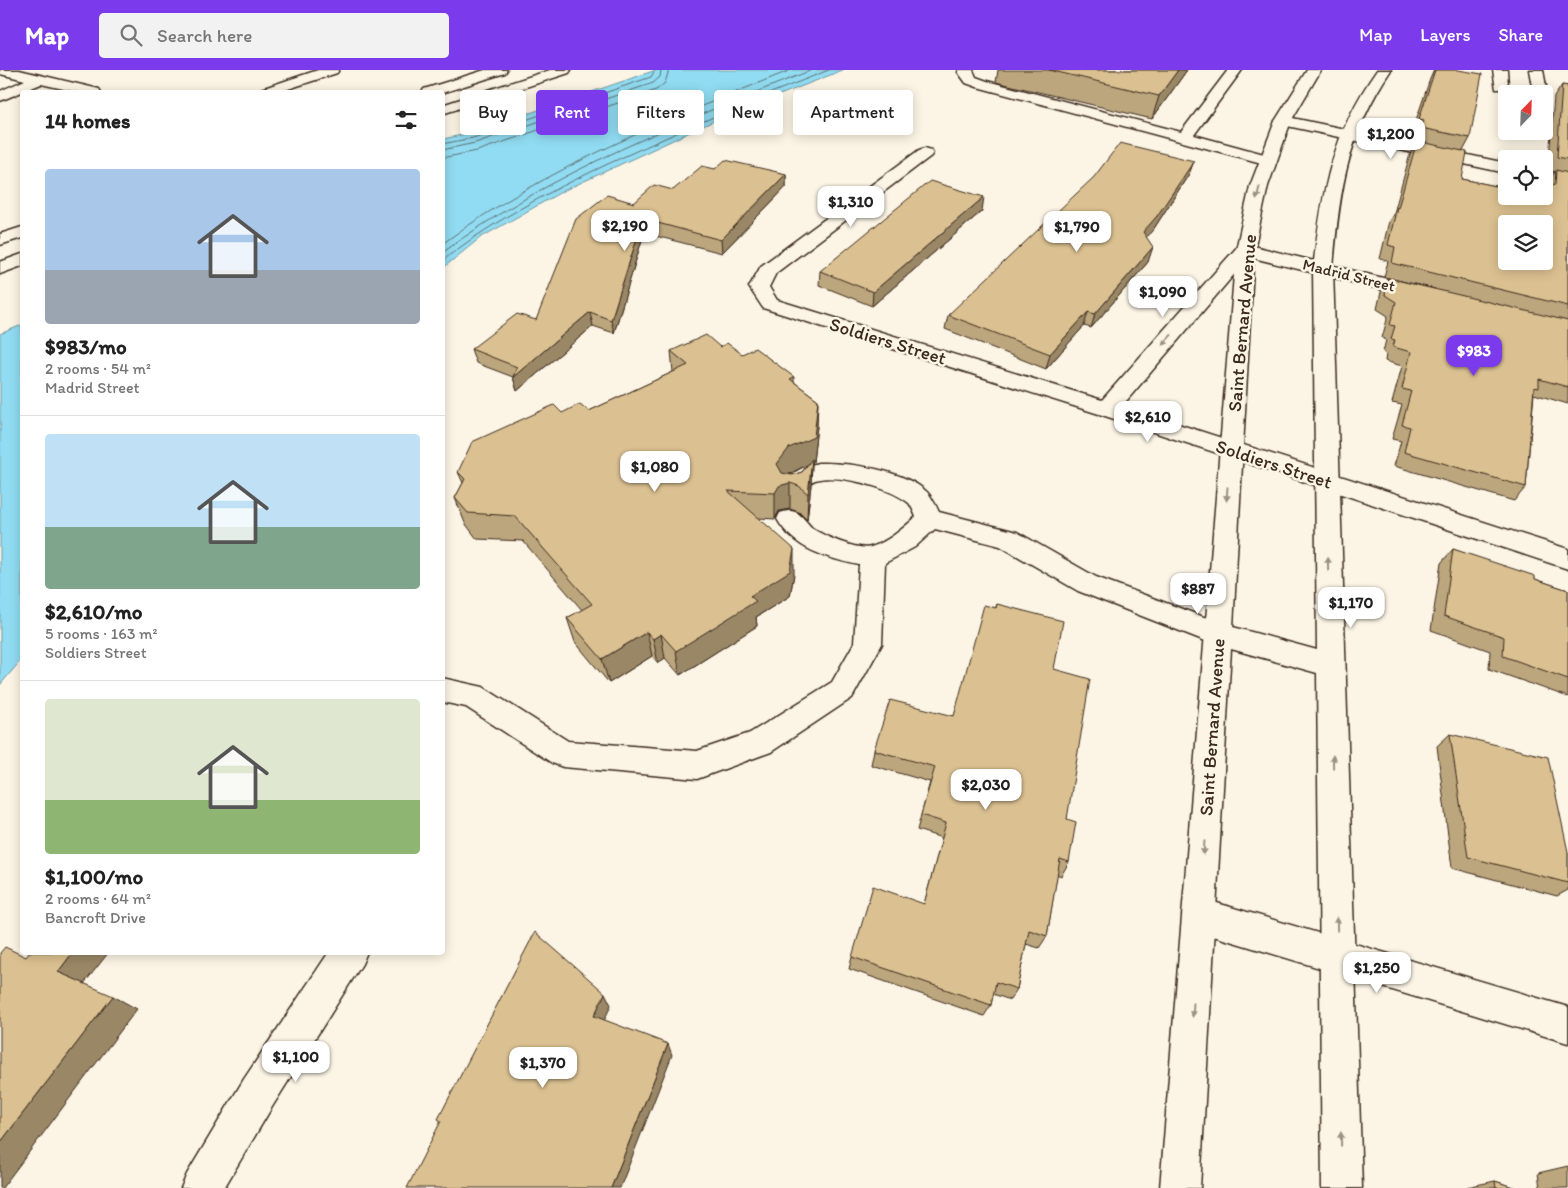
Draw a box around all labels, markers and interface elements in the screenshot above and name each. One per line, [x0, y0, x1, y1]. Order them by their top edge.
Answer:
search box [99, 13, 449, 58]
text: Map [25, 21, 69, 50]
icon: search [117, 21, 145, 49]
text: Search here [157, 24, 252, 47]
text: Map [1359, 24, 1392, 46]
text: Layers [1420, 24, 1470, 46]
text: Share [1498, 24, 1543, 46]
north arrow [1498, 85, 1552, 140]
map controls [1498, 85, 1553, 270]
chip: Buy [460, 90, 526, 135]
chip: Rent [536, 90, 608, 135]
chip: Filters [618, 90, 704, 135]
chip: New [714, 90, 783, 135]
chip: Apartment [793, 90, 913, 135]
icon: filters [392, 106, 420, 134]
text: 14 homes [45, 108, 130, 133]
pin: $1,200 [1350, 118, 1432, 160]
text: $1,200 [1367, 124, 1415, 143]
button: locate [1498, 150, 1553, 205]
pin: $1,310 [810, 186, 892, 228]
one-way arrow [1254, 186, 1262, 201]
text: $1,310 [828, 192, 874, 211]
icon: home [188, 201, 278, 291]
pin: $2,190 [584, 210, 666, 252]
pin: $1,790 [1036, 210, 1118, 253]
button: layers [1498, 215, 1553, 270]
text: $2,190 [602, 216, 648, 235]
text: $1,790 [1054, 217, 1100, 236]
street label: Saint Bernard Avenue [1223, 233, 1261, 413]
street label: Madrid Street [1301, 254, 1397, 296]
pin: $1,090 [1122, 276, 1204, 318]
text: $1,090 [1139, 282, 1187, 301]
street label: Soldiers Street [827, 312, 949, 370]
one-way arrow [1162, 333, 1173, 346]
text: $983/mo [45, 334, 127, 359]
pin: $983 [1444, 334, 1504, 377]
text: $983 [1457, 341, 1491, 360]
text: 2 rooms · 54 m² [45, 359, 151, 378]
text: Madrid Street [45, 378, 140, 397]
pin: $2,610 [1107, 400, 1189, 443]
text: $2,610 [1125, 407, 1171, 426]
street label: Soldiers Street [1213, 434, 1335, 494]
pin: $1,080 [614, 450, 696, 493]
text: $1,080 [631, 457, 679, 476]
icon: home [188, 467, 278, 557]
one-way arrow [1223, 486, 1231, 502]
one-way arrow [1324, 556, 1332, 572]
pin: $887 [1168, 572, 1228, 615]
text: $887 [1181, 579, 1215, 598]
pin: $1,170 [1310, 586, 1392, 629]
text: $1,170 [1329, 593, 1373, 612]
text: $2,610/mo [45, 599, 143, 624]
text: 5 rooms · 163 m² [45, 624, 157, 643]
street label: Saint Bernard Avenue [1194, 637, 1230, 817]
text: Soldiers Street [45, 643, 147, 662]
icon: home [188, 732, 278, 822]
one-way arrow [1329, 754, 1337, 770]
pin: $2,030 [945, 768, 1027, 811]
text: $2,030 [962, 775, 1010, 794]
one-way arrow [1200, 840, 1208, 856]
text: $1,100/mo [45, 864, 143, 889]
text: 2 rooms · 64 m² [45, 889, 151, 908]
text: Bancroft Drive [45, 908, 146, 927]
one-way arrow [1333, 916, 1341, 932]
pin: $1,250 [1336, 952, 1418, 994]
text: $1,250 [1354, 958, 1400, 977]
one-way arrow [1189, 1002, 1197, 1018]
pin: $1,100 [255, 1040, 337, 1083]
pin: $1,370 [502, 1046, 584, 1089]
text: $1,100 [273, 1047, 319, 1066]
text: $1,370 [520, 1053, 566, 1072]
one-way arrow [1337, 1131, 1345, 1147]

